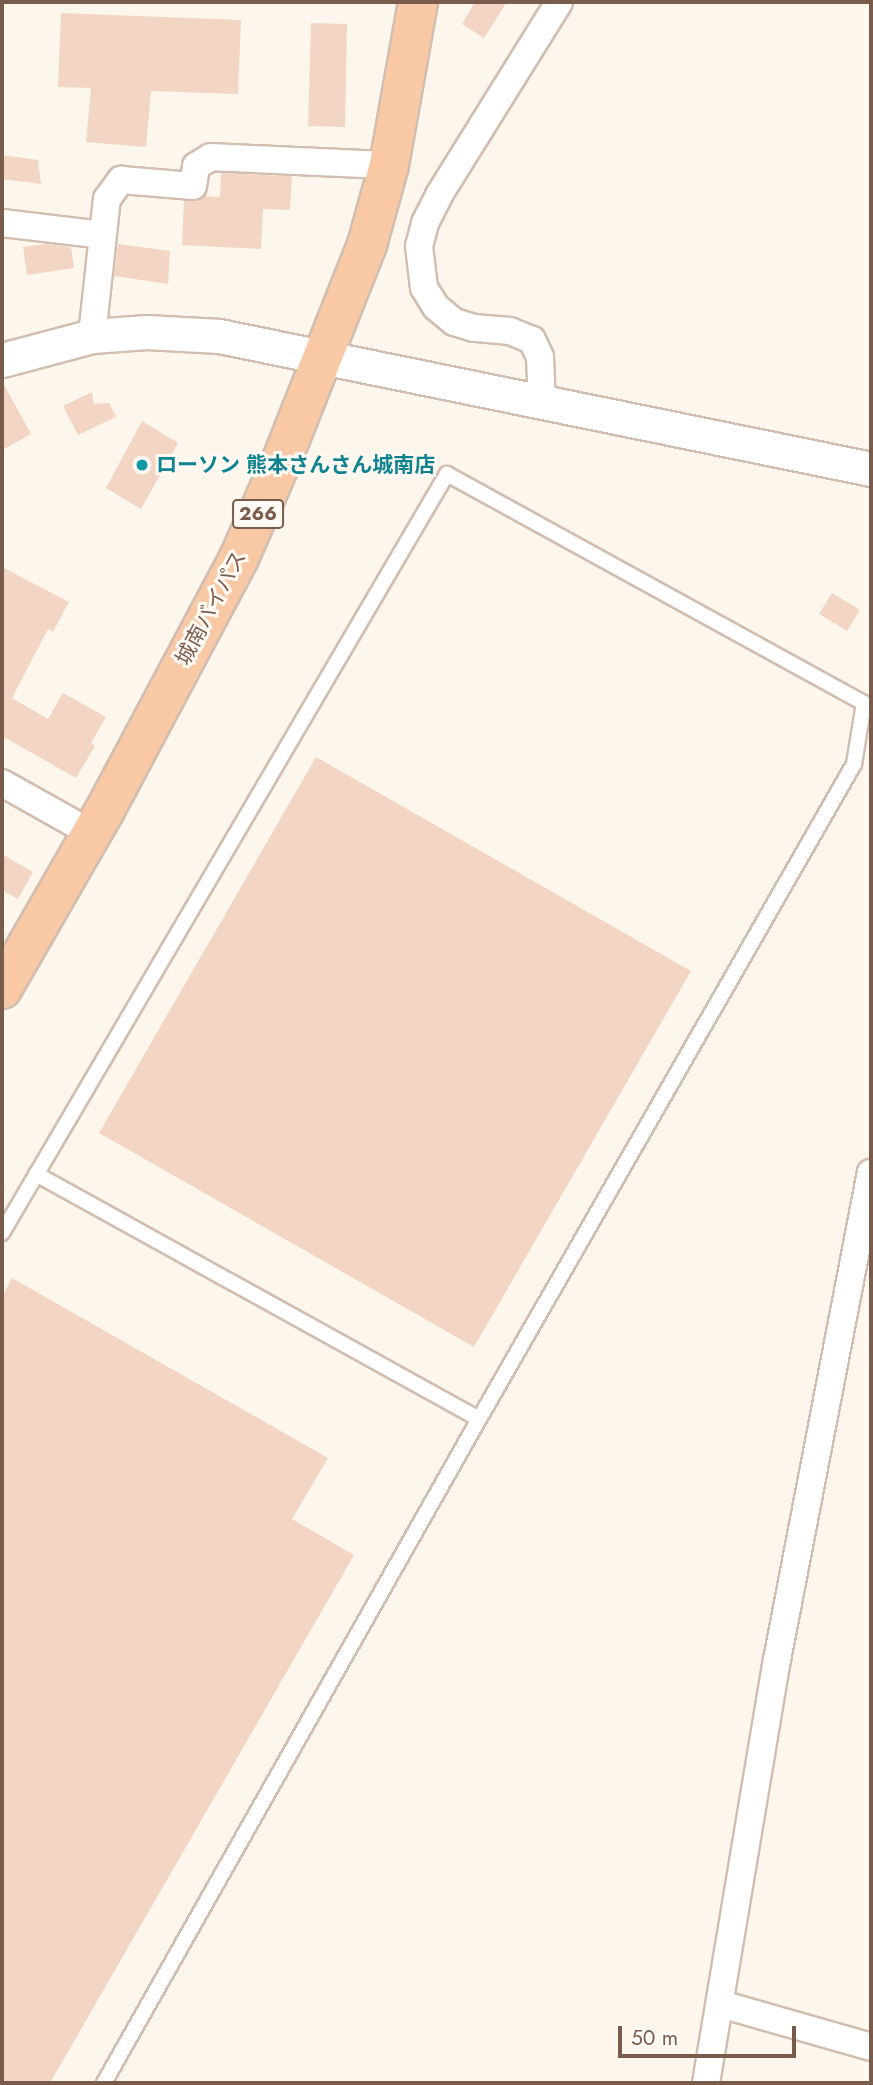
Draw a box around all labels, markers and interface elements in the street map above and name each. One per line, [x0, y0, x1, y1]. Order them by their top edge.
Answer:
place label: ローソン 熊本さんさん城南店 [156, 452, 435, 478]
marker: ローソン 熊本さんさん城南店 [134, 457, 150, 473]
road number: 266 [232, 499, 284, 530]
street label: 城南バイパス [170, 546, 252, 670]
scale bar [621, 2011, 800, 2056]
text: 50 m [631, 2023, 678, 2053]

